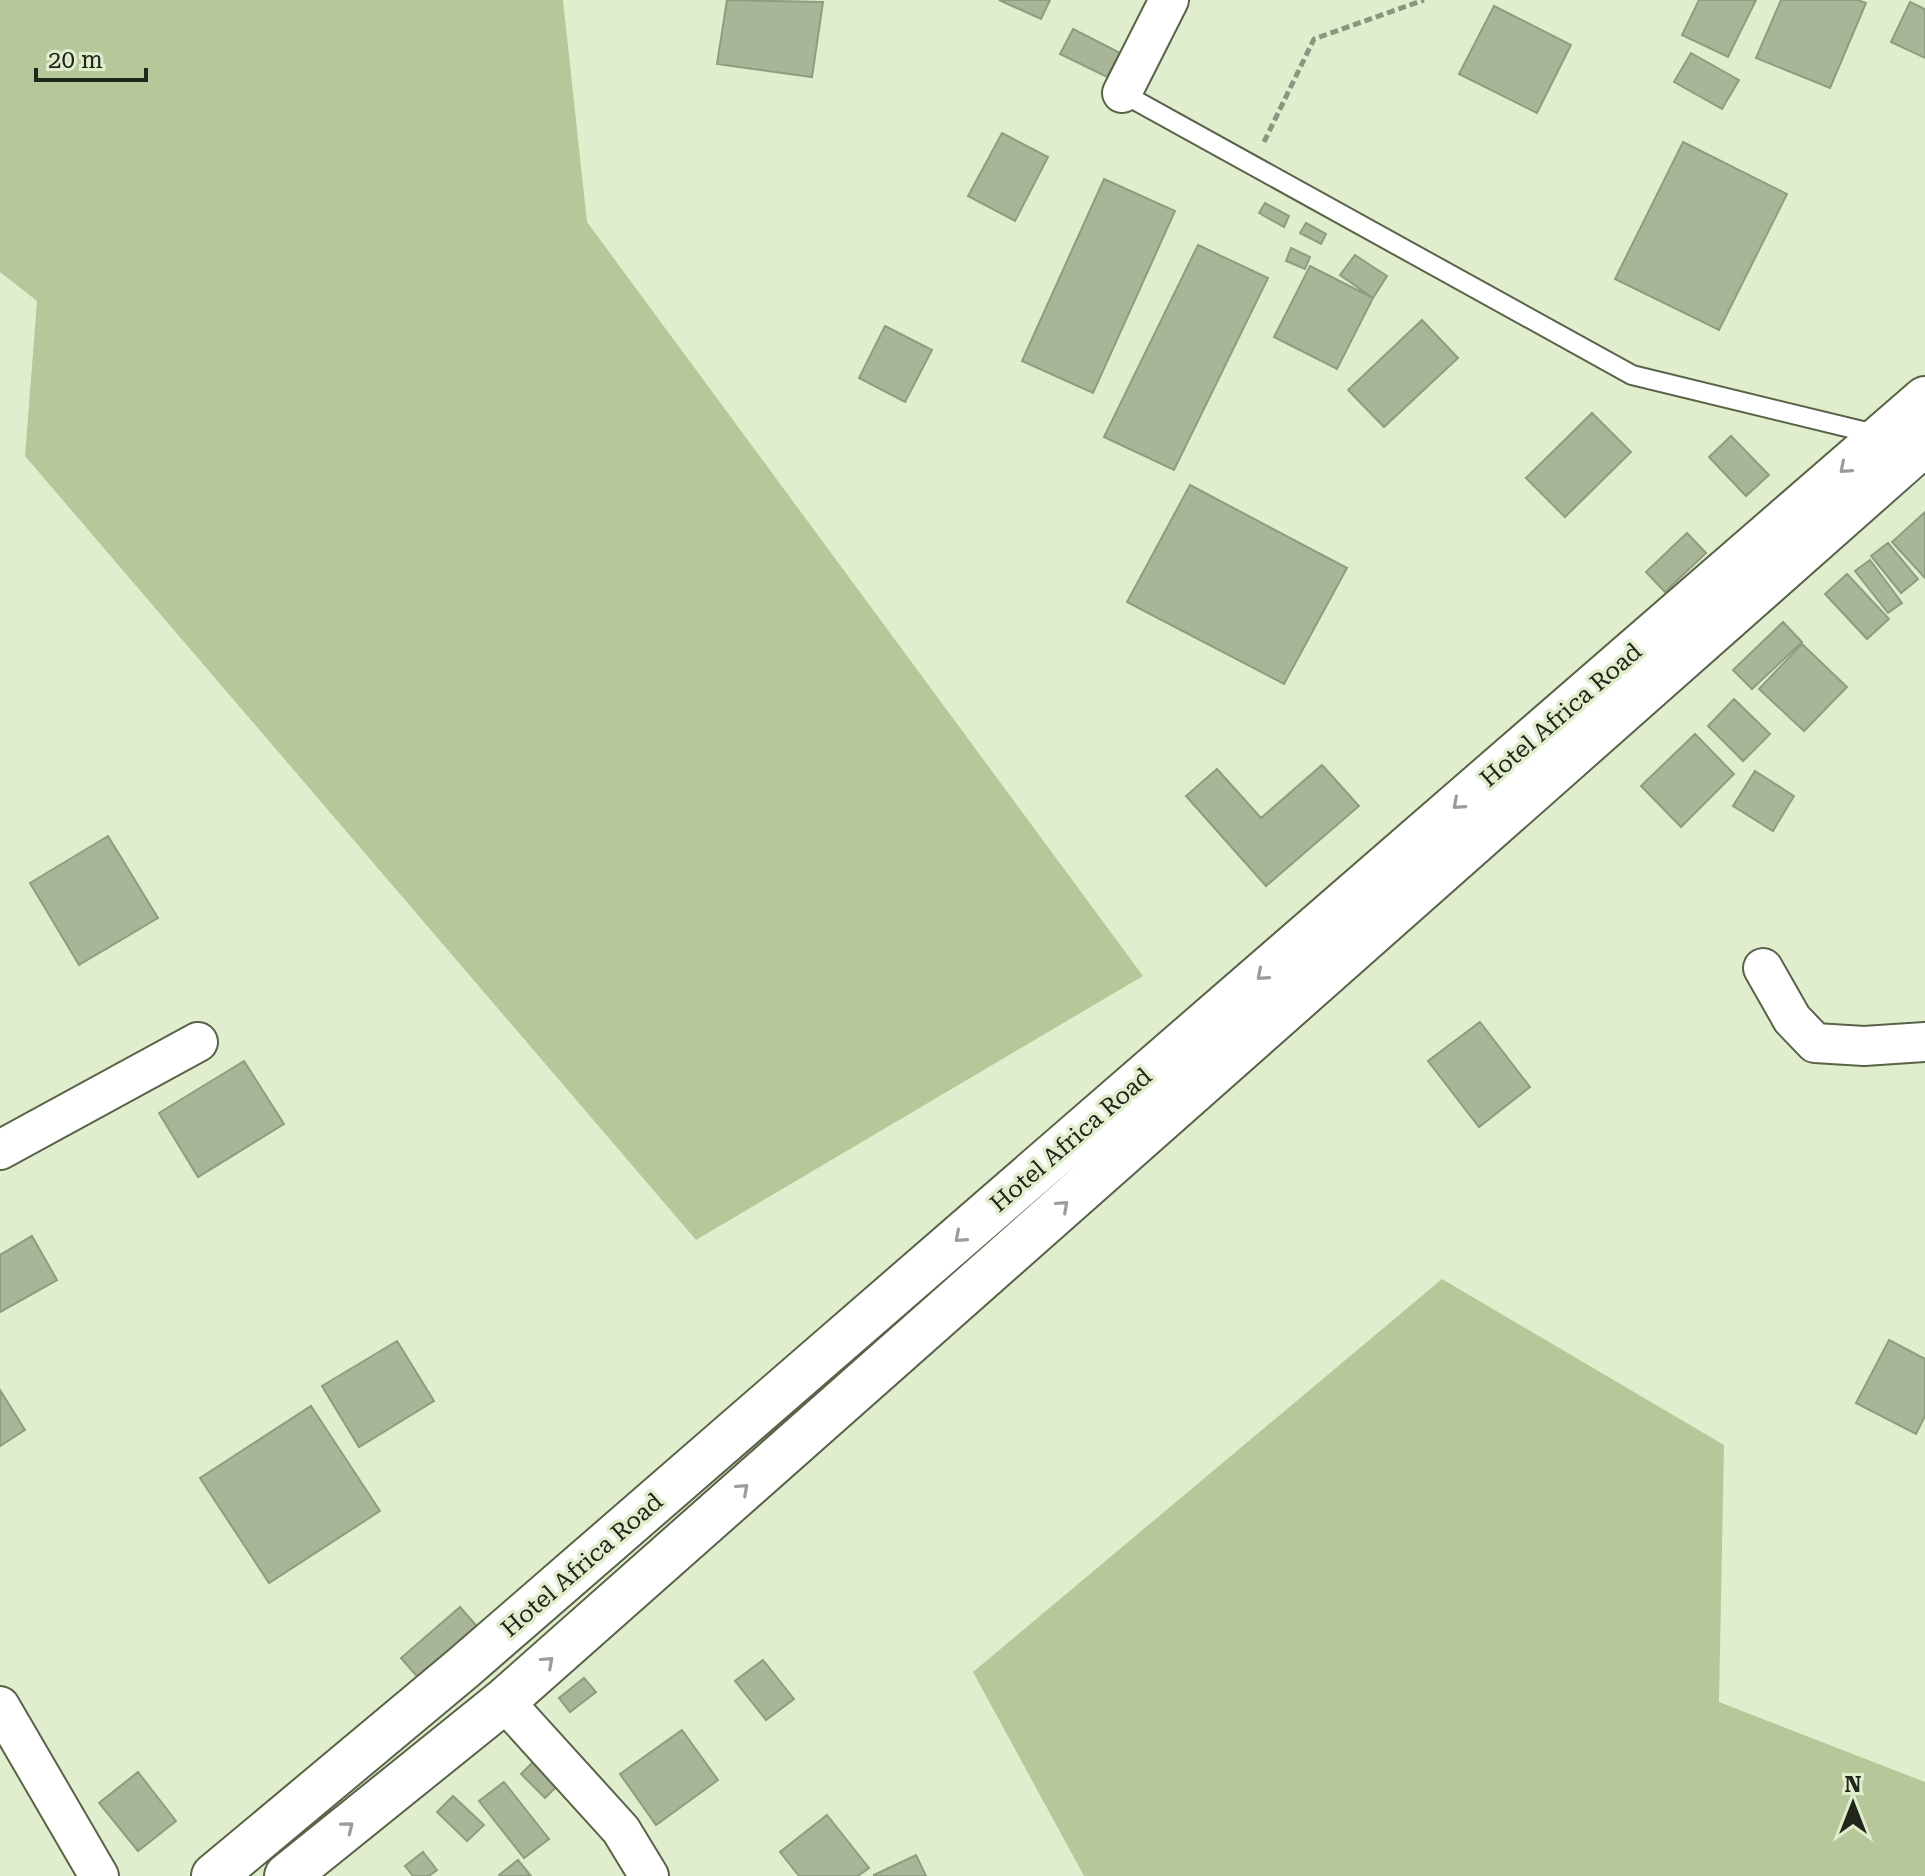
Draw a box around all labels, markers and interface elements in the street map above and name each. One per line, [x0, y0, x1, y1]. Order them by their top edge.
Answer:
scale bar [36, 32, 146, 82]
text: 20 m [48, 46, 103, 74]
one-way arrow [1839, 459, 1854, 473]
street label: Hotel Africa Road [1475, 637, 1647, 793]
one-way arrow [1453, 794, 1468, 809]
one-way arrow [1256, 965, 1271, 979]
street label: Hotel Africa Road [985, 1062, 1157, 1218]
one-way arrow [1054, 1201, 1069, 1215]
one-way arrow [954, 1227, 969, 1242]
one-way arrow [734, 1485, 749, 1499]
street label: Hotel Africa Road [496, 1487, 668, 1643]
one-way arrow [539, 1657, 554, 1671]
north arrow [1813, 1764, 1893, 1844]
text: N [1845, 1772, 1862, 1797]
one-way arrow [339, 1822, 353, 1837]

